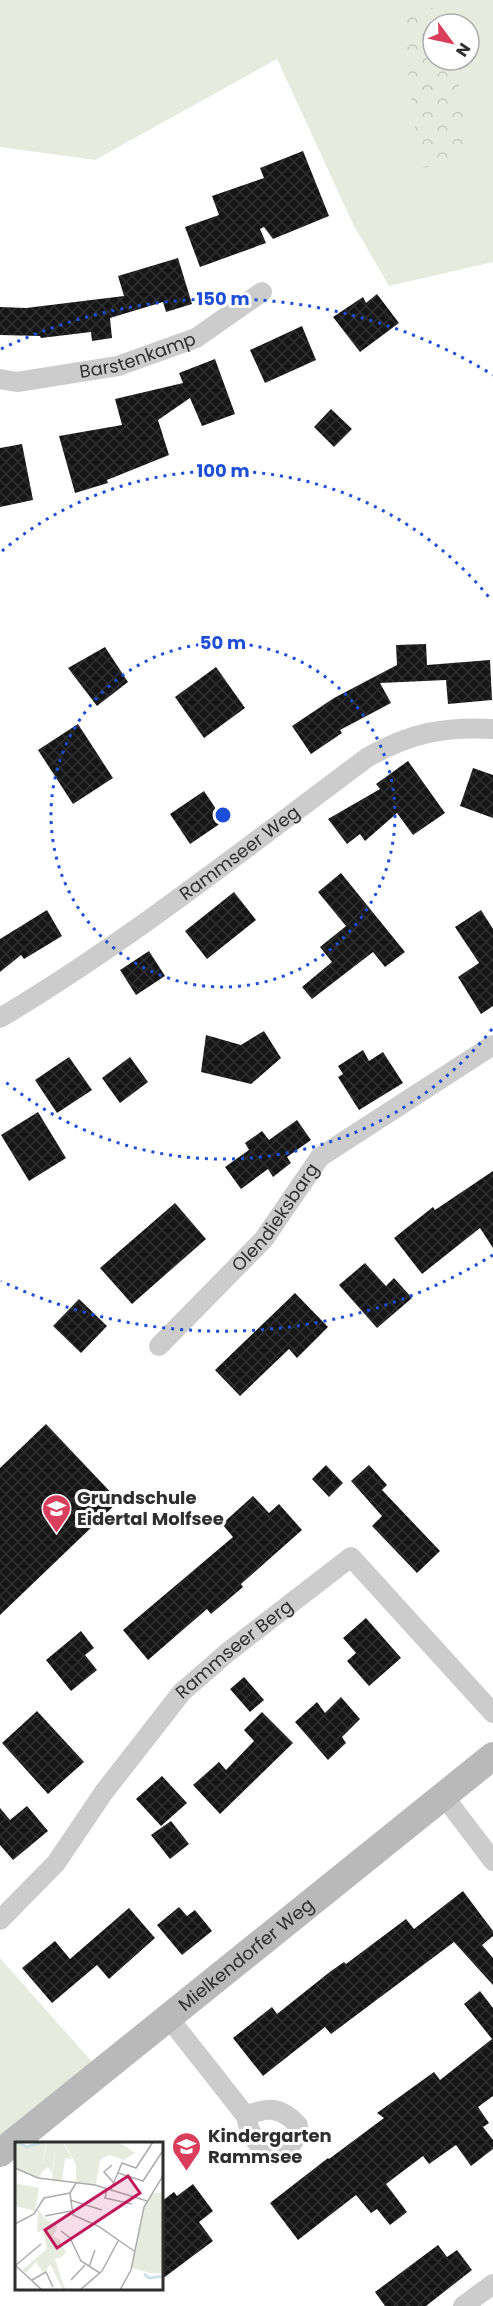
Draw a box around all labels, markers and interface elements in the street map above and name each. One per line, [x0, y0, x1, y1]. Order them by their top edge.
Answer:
north arrow [421, 12, 481, 72]
text: N [450, 39, 476, 61]
text: 150 m [196, 286, 250, 311]
street label: Barstenkamp [78, 326, 199, 384]
text: 100 m [196, 458, 250, 483]
text: 50 m [200, 630, 246, 655]
street label: Rammseer Weg [174, 800, 305, 906]
centre of rings [213, 805, 233, 825]
street label: Olendieksbarg [226, 1158, 324, 1277]
place label: Grundschule Eidertal Molfsee [77, 1485, 224, 1531]
school or university icon: Grundschule Eidertal Molfsee [40, 1492, 72, 1534]
street label: Rammseer Berg [170, 1593, 298, 1704]
street label: Mielkendorfer Weg [173, 1892, 319, 2017]
place label: Kindergarten Rammsee [208, 2123, 332, 2169]
school or university icon: Kindergarten Rammsee [171, 2130, 203, 2172]
inset map [15, 2142, 164, 2291]

